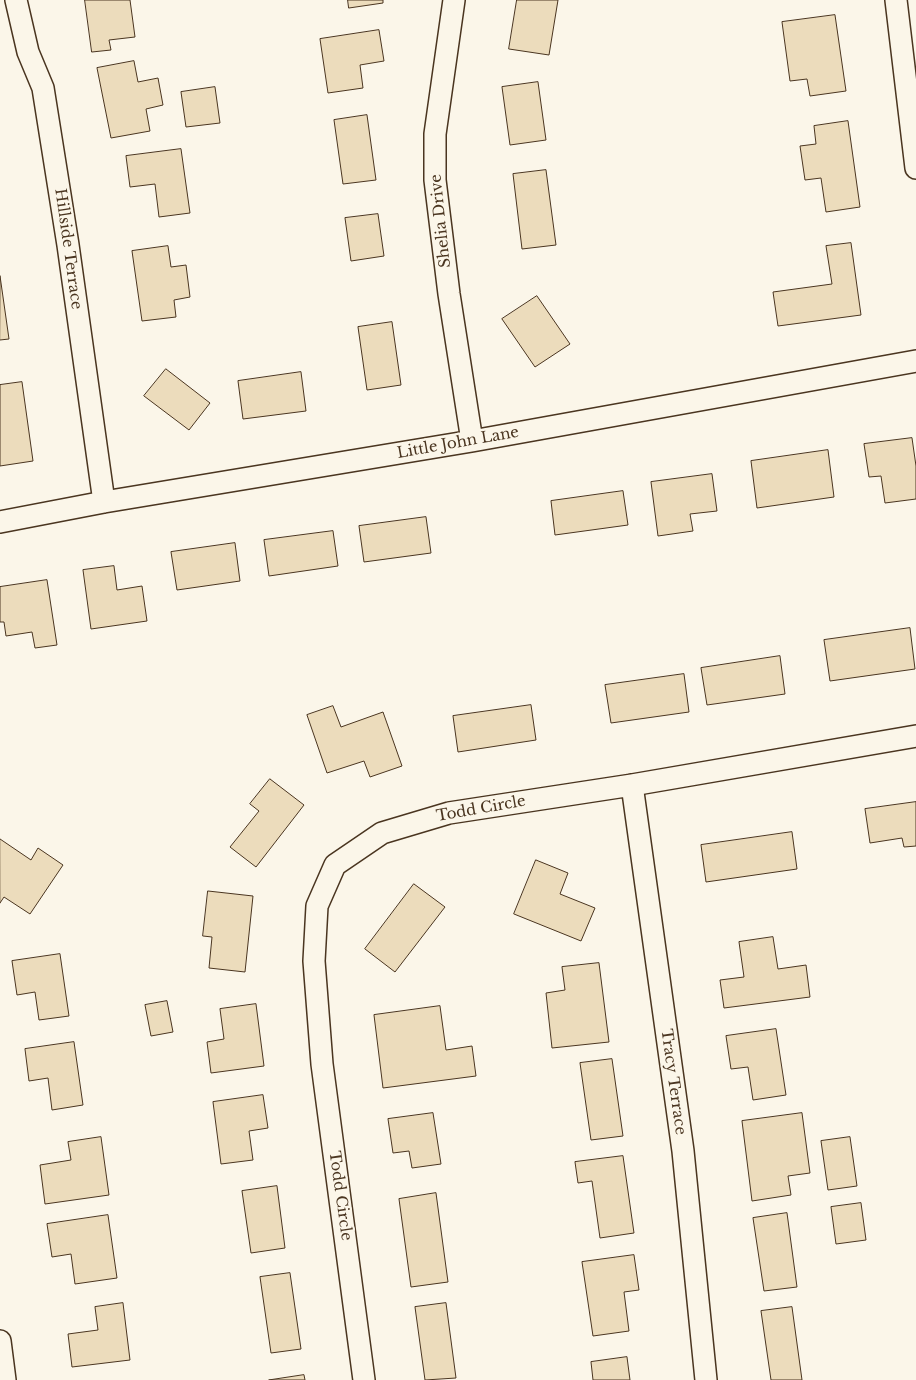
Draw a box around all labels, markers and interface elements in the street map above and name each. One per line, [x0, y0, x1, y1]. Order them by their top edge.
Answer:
street label: Shelia Drive [427, 173, 455, 269]
street label: Hillside Terrace [51, 187, 85, 311]
street label: Little John Lane [396, 423, 520, 463]
street label: Todd Circle [435, 792, 527, 826]
street label: Tracy Terrace [657, 1028, 689, 1136]
street label: Todd Circle [325, 1150, 355, 1242]

